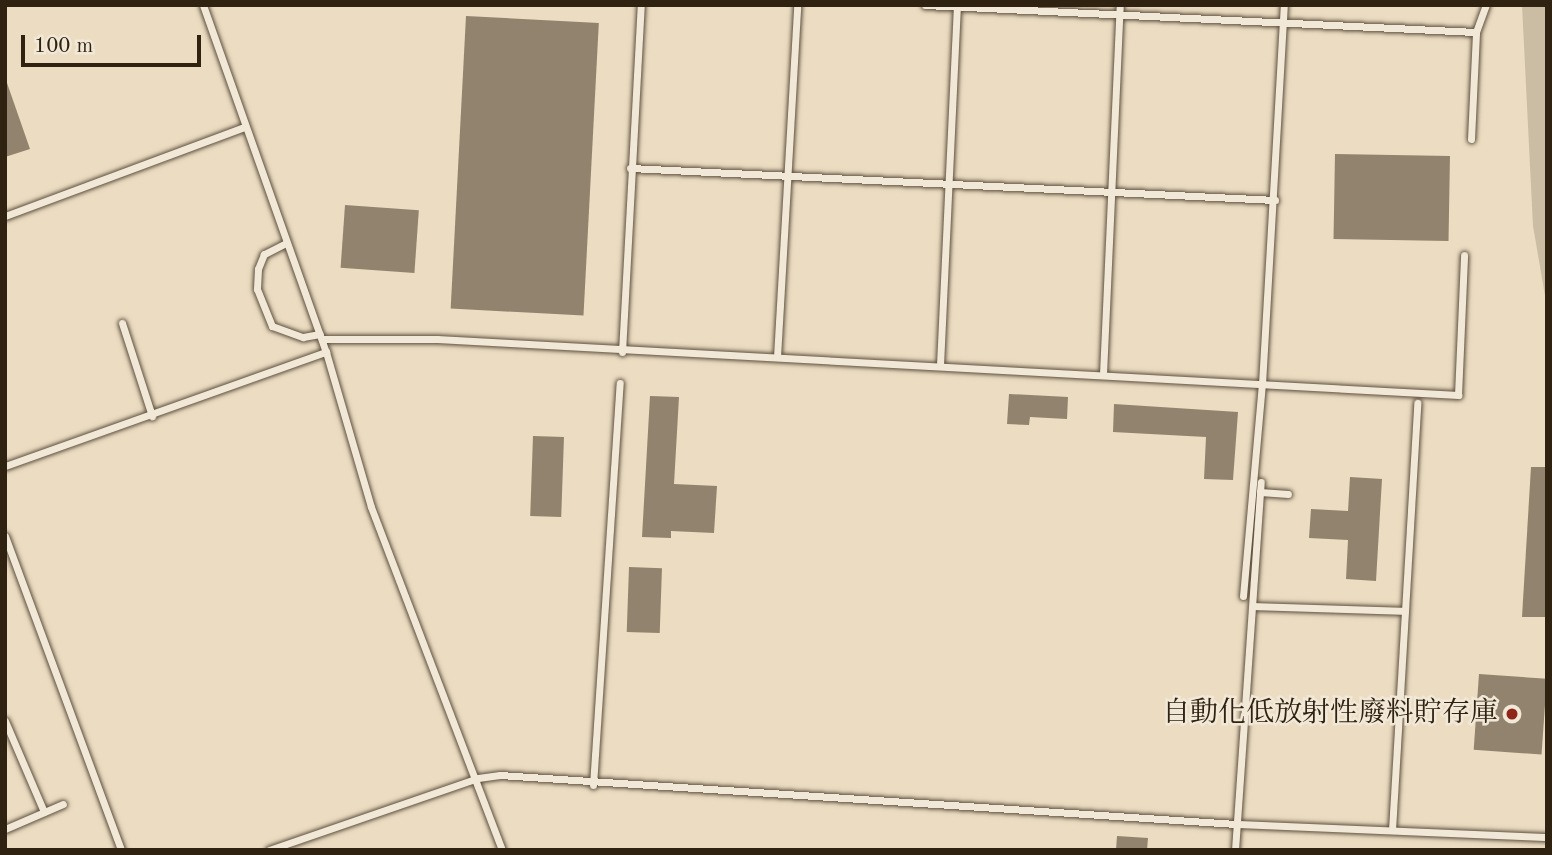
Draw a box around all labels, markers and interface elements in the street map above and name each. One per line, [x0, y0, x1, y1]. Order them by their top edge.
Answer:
scale bar [24, 21, 205, 65]
text: 100 m [34, 36, 93, 57]
place label: 自動化低放射性廢料貯存庫 [1162, 697, 1498, 731]
marker: 自動化低放射性廢料貯存庫 [1504, 706, 1520, 722]

